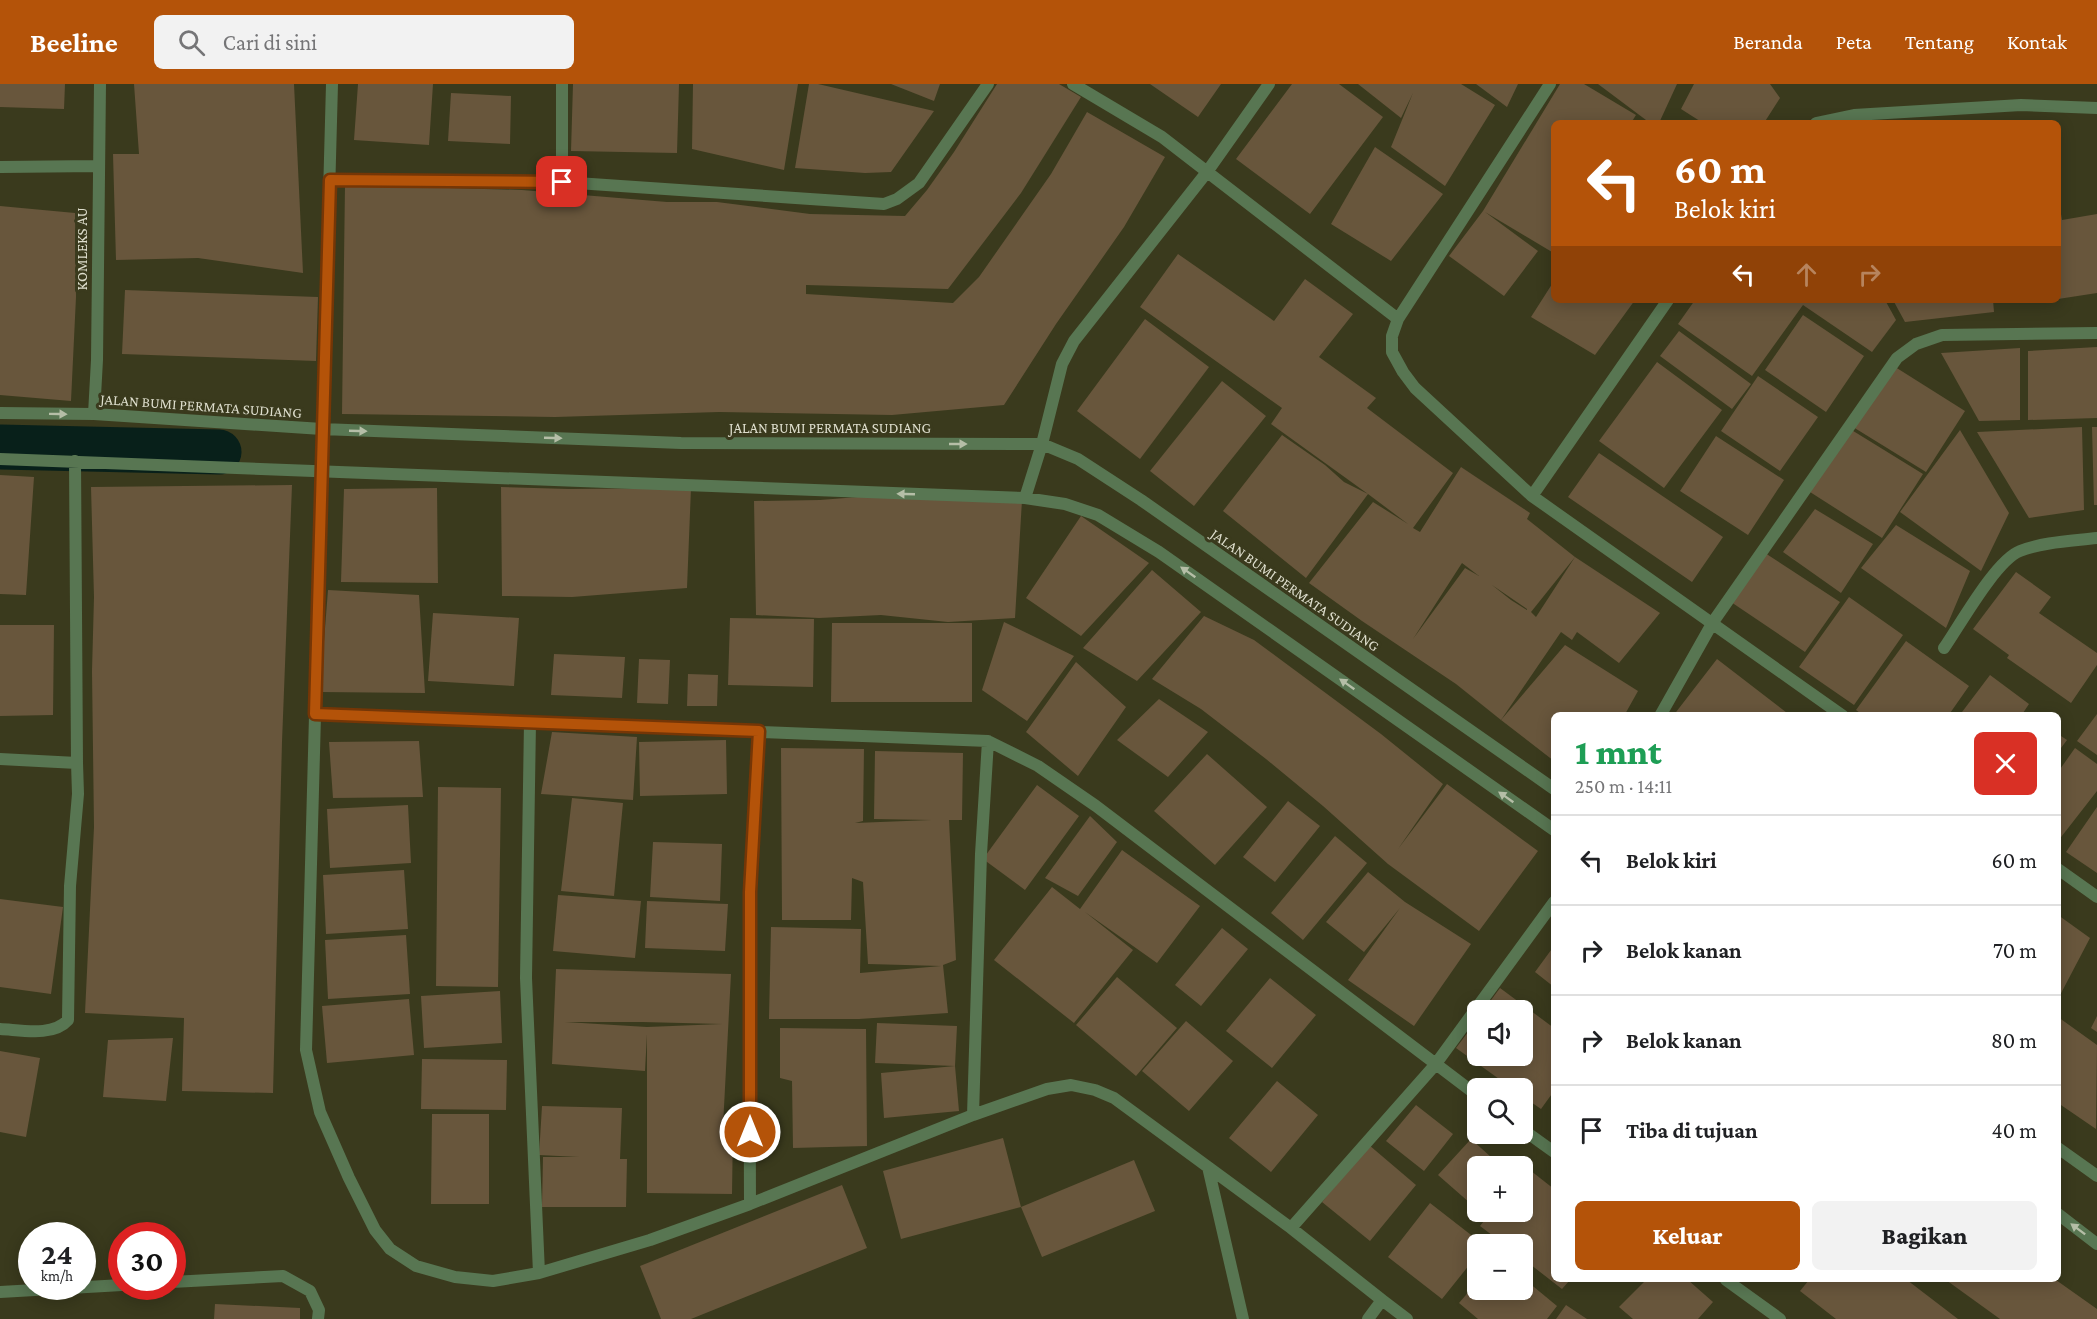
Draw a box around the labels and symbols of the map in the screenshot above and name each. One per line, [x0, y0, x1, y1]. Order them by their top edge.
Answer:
pin [536, 156, 587, 207]
street label: KOMLEKS AU [74, 207, 90, 291]
street label: JALAN BUMI PERMATA SUDIANG [98, 391, 302, 422]
one-way arrow [49, 409, 68, 419]
street label: JALAN BUMI PERMATA SUDIANG [727, 420, 931, 437]
one-way arrow [348, 426, 367, 435]
one-way arrow [543, 433, 562, 443]
one-way arrow [948, 439, 967, 449]
one-way arrow [897, 489, 916, 498]
street label: JALAN BUMI PERMATA SUDIANG [1205, 524, 1382, 655]
one-way arrow [1180, 566, 1196, 578]
one-way arrow [1339, 678, 1355, 690]
one-way arrow [1499, 791, 1515, 803]
position arrow [718, 1100, 782, 1164]
speed limit sign: 30 [108, 1222, 186, 1300]
one-way arrow [2070, 1223, 2086, 1235]

